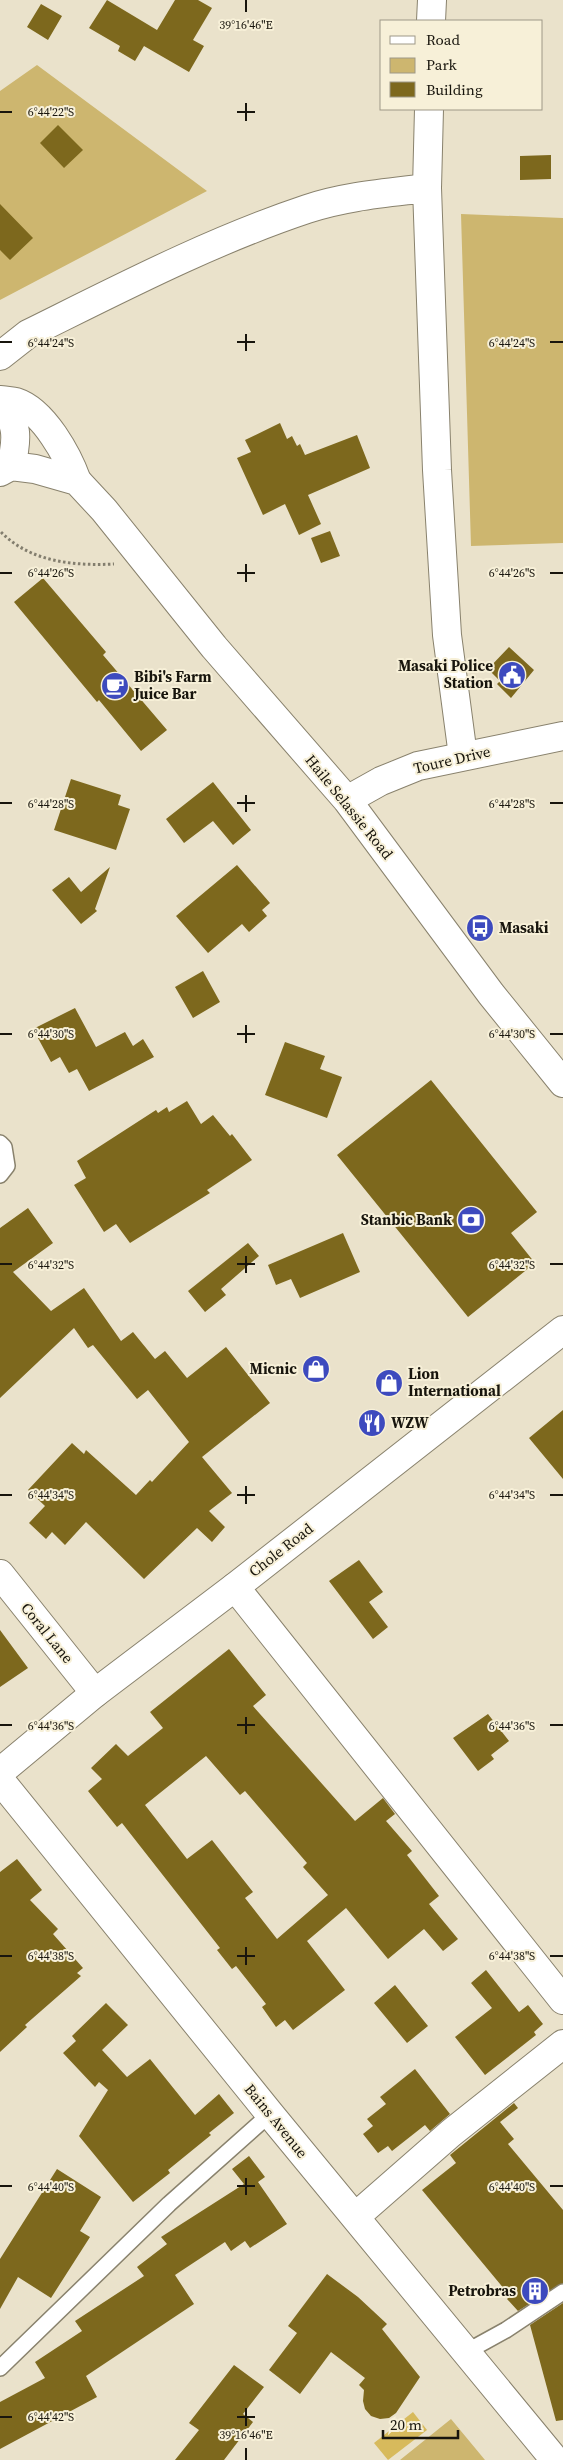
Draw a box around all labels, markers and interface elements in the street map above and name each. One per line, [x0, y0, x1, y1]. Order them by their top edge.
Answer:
text: 39°16'46"E [219, 17, 273, 33]
legend [380, 20, 543, 110]
text: Road [426, 29, 460, 50]
text: Park [426, 54, 458, 75]
text: Building [426, 79, 483, 100]
text: 6°44'22"S [28, 104, 74, 120]
text: 6°44'24"S [28, 335, 74, 351]
text: 6°44'24"S [489, 335, 535, 351]
text: 6°44'26"S [28, 565, 74, 581]
text: 6°44'26"S [489, 565, 535, 581]
place label: Masaki Police Station [398, 655, 493, 693]
public building icon: Masaki Police Station [497, 660, 527, 690]
place label: Bibi's Farm Juice Bar [133, 666, 212, 704]
cafe icon: Bibi's Farm Juice Bar [100, 671, 130, 701]
street label: Toure Drive [411, 740, 493, 779]
street label: Haile Selassie Road [301, 750, 398, 864]
text: 6°44'28"S [28, 796, 74, 812]
text: 6°44'28"S [489, 796, 535, 812]
bus stop icon: Masaki [465, 913, 495, 943]
place label: Masaki [499, 917, 549, 938]
text: 6°44'30"S [28, 1026, 74, 1042]
text: 6°44'30"S [489, 1026, 535, 1042]
bank icon: Stanbic Bank [456, 1205, 486, 1235]
place label: Stanbic Bank [361, 1209, 452, 1230]
text: 6°44'32"S [28, 1257, 74, 1273]
text: 6°44'32"S [489, 1257, 535, 1273]
shop icon: Micnic [301, 1354, 331, 1384]
place label: Micnic [249, 1358, 297, 1379]
place label: Lion International [408, 1363, 501, 1401]
shop icon: Lion International [374, 1368, 404, 1398]
restaurant icon: WZW [357, 1408, 387, 1438]
place label: WZW [391, 1412, 429, 1433]
text: 6°44'34"S [28, 1487, 74, 1503]
text: 6°44'34"S [489, 1487, 535, 1503]
street label: Chole Road [244, 1518, 318, 1581]
street label: Coral Lane [16, 1598, 79, 1668]
text: 6°44'36"S [28, 1718, 74, 1734]
text: 6°44'36"S [489, 1718, 535, 1734]
text: 6°44'38"S [28, 1948, 74, 1964]
text: 6°44'38"S [489, 1948, 535, 1964]
street label: Bains Avenue [240, 2079, 313, 2162]
text: 6°44'40"S [28, 2179, 74, 2195]
text: 6°44'40"S [489, 2179, 535, 2195]
building icon: Petrobras [520, 2276, 550, 2306]
place label: Petrobras [448, 2280, 516, 2301]
scale bar [383, 2408, 458, 2440]
text: 6°44'42"S [28, 2409, 74, 2425]
text: 20 m [390, 2414, 422, 2435]
text: 39°16'46"E [219, 2427, 273, 2443]

